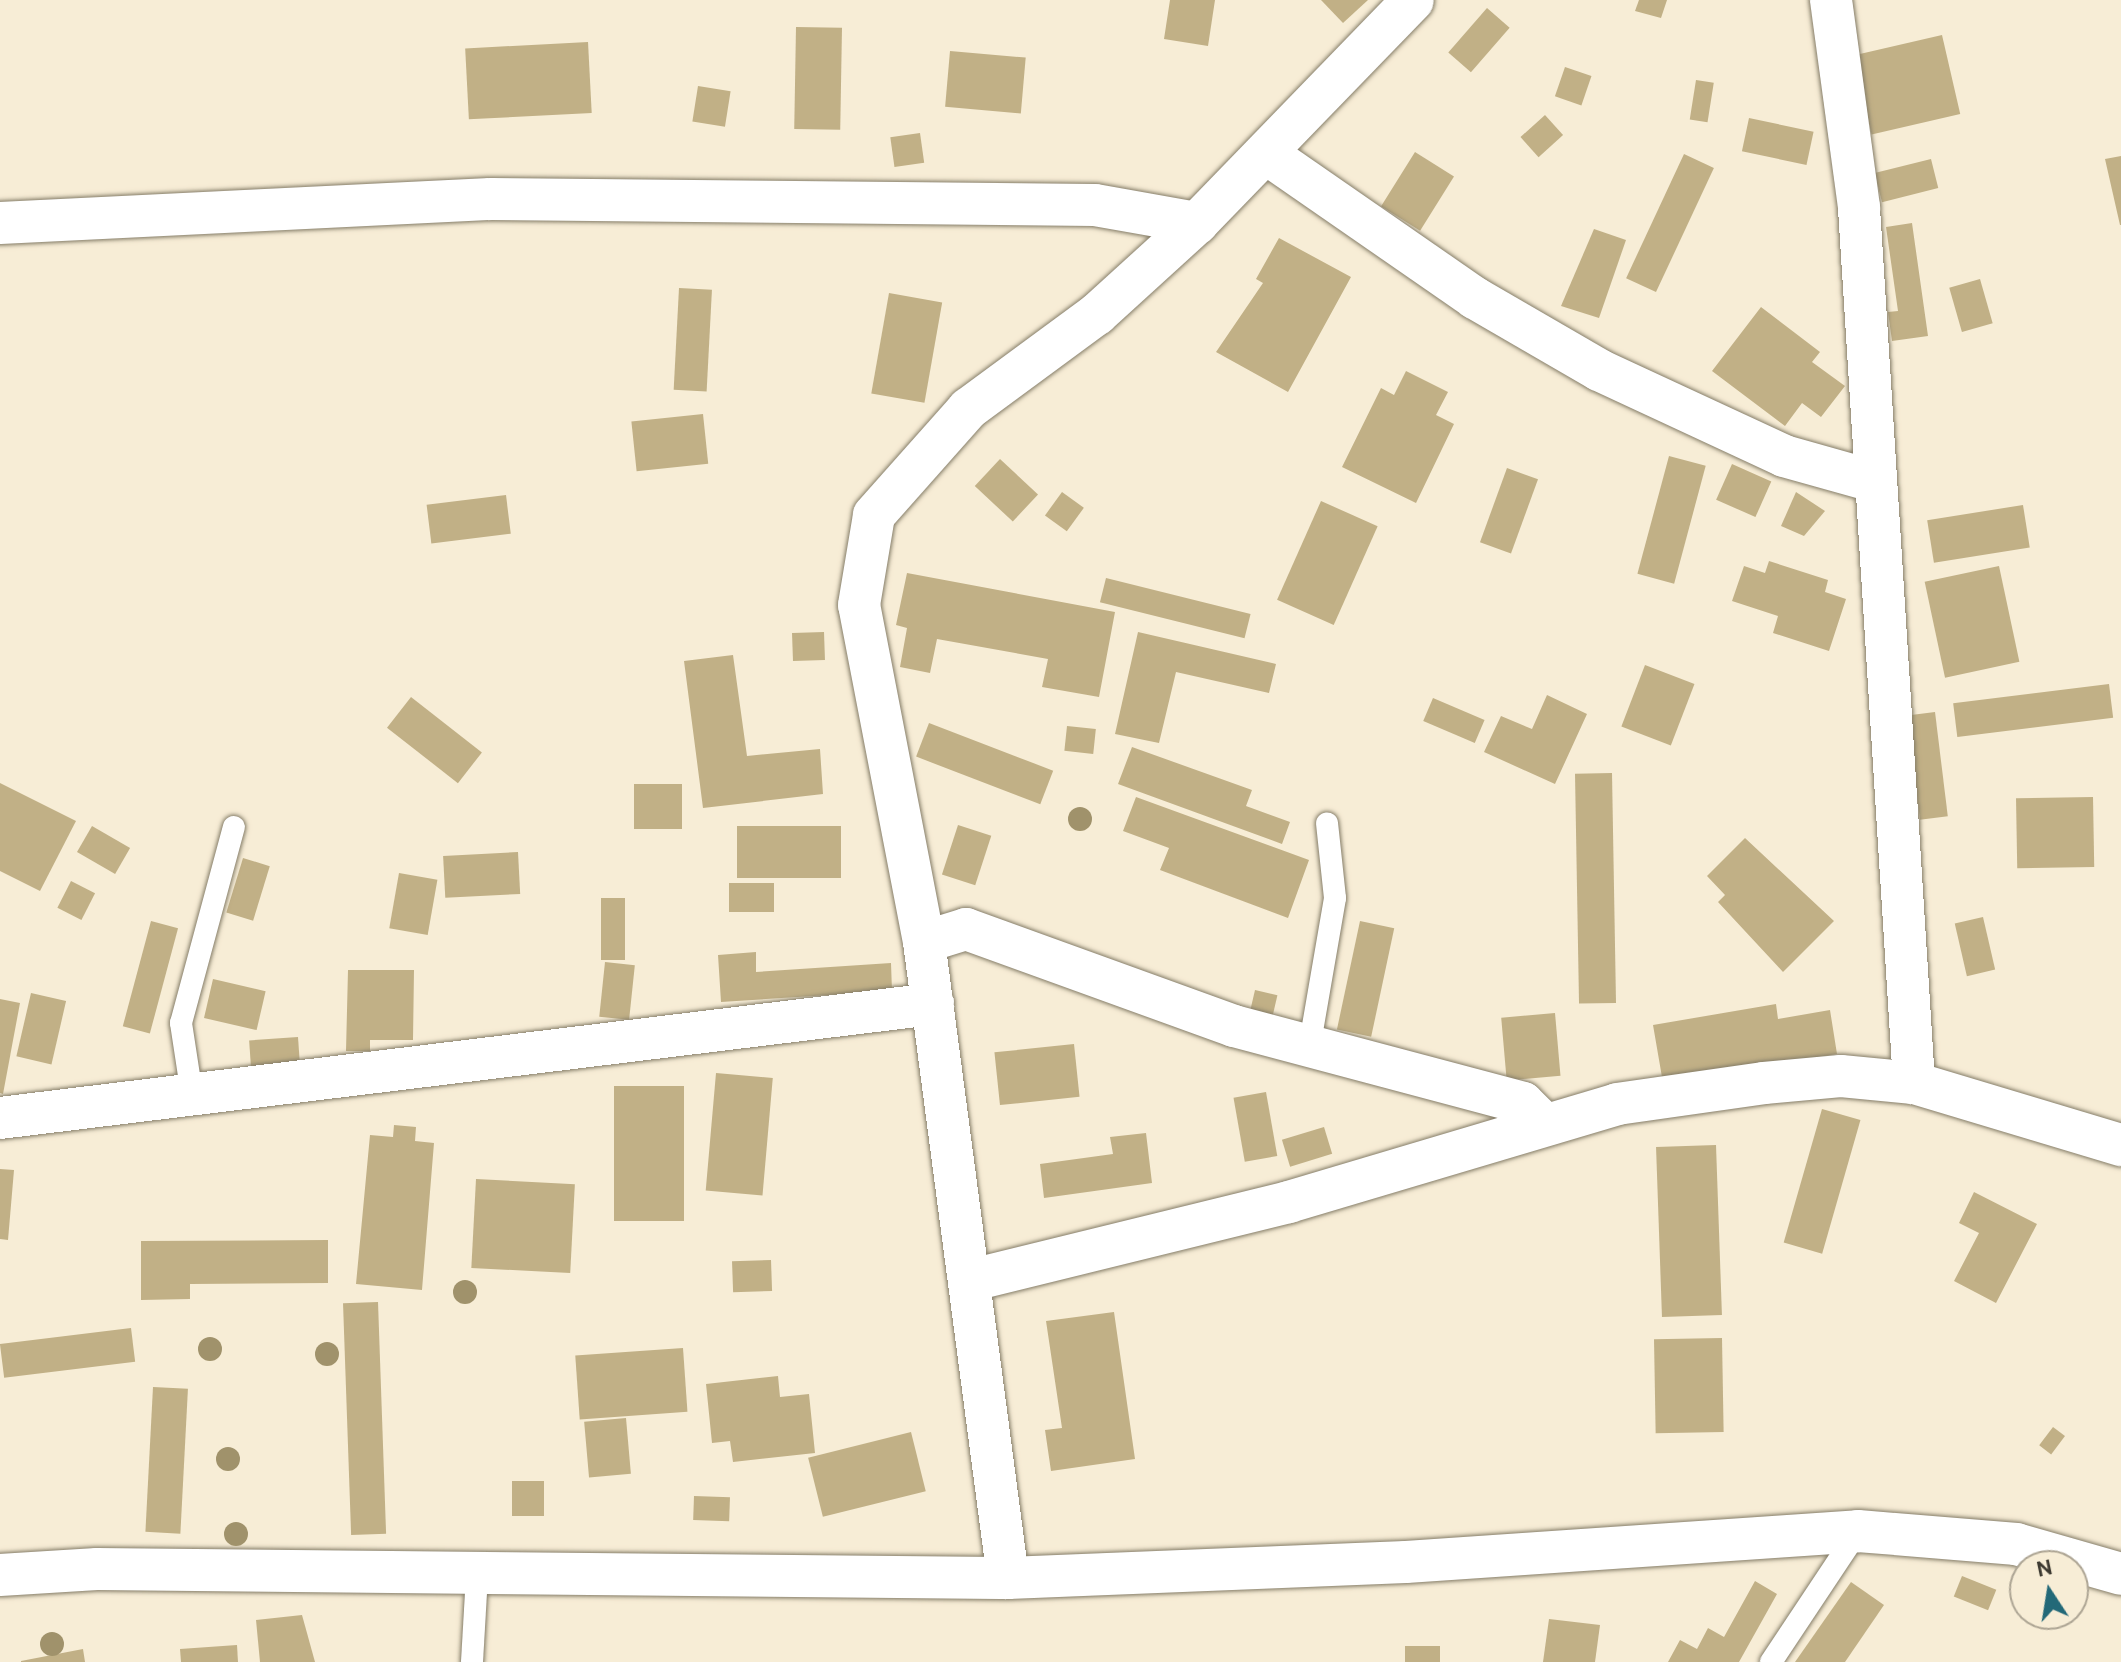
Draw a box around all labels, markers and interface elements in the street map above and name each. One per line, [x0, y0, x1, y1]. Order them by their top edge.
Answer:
north arrow [2009, 1550, 2089, 1630]
text: N [2034, 1553, 2055, 1583]

